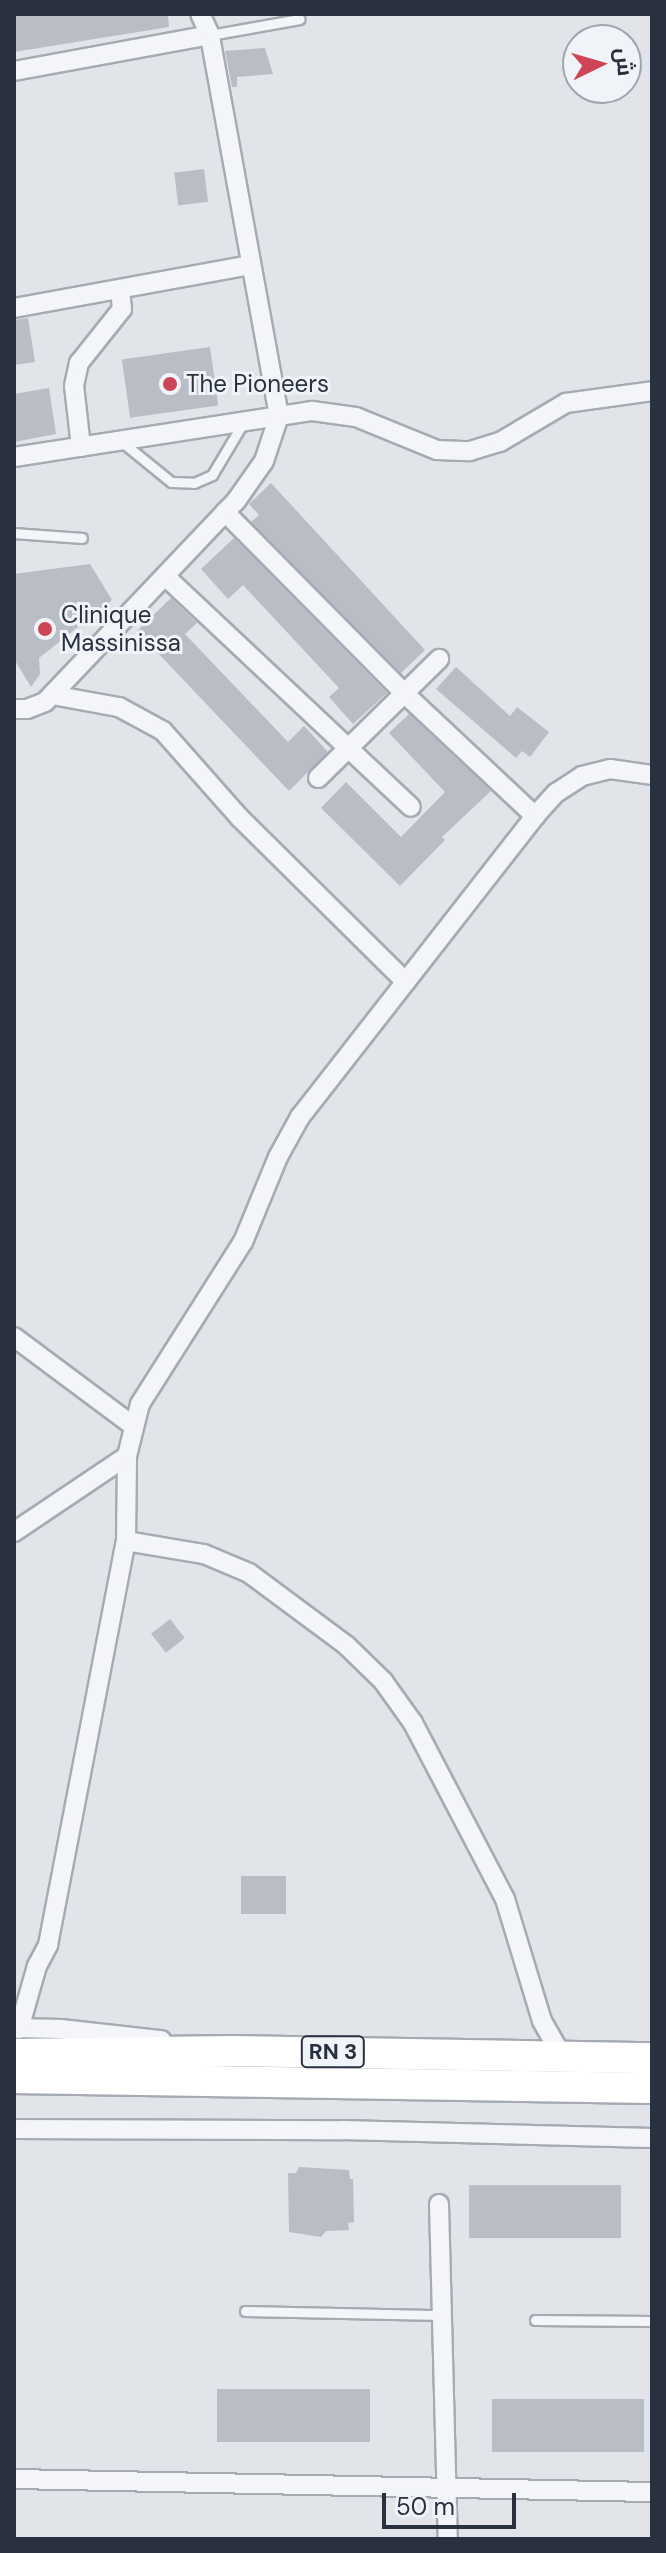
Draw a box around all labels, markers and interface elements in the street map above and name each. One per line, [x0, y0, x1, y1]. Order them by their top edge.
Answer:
north arrow [562, 24, 642, 104]
text: ش [609, 47, 640, 77]
place label: The Pioneers [186, 370, 329, 398]
marker: The Pioneers [161, 375, 179, 393]
place label: Clinique Massinissa [61, 601, 181, 657]
marker: Clinique Massinissa [36, 620, 54, 638]
road number: RN 3 [299, 2034, 367, 2070]
scale bar [386, 2477, 520, 2527]
text: 50 m [396, 2491, 455, 2522]

